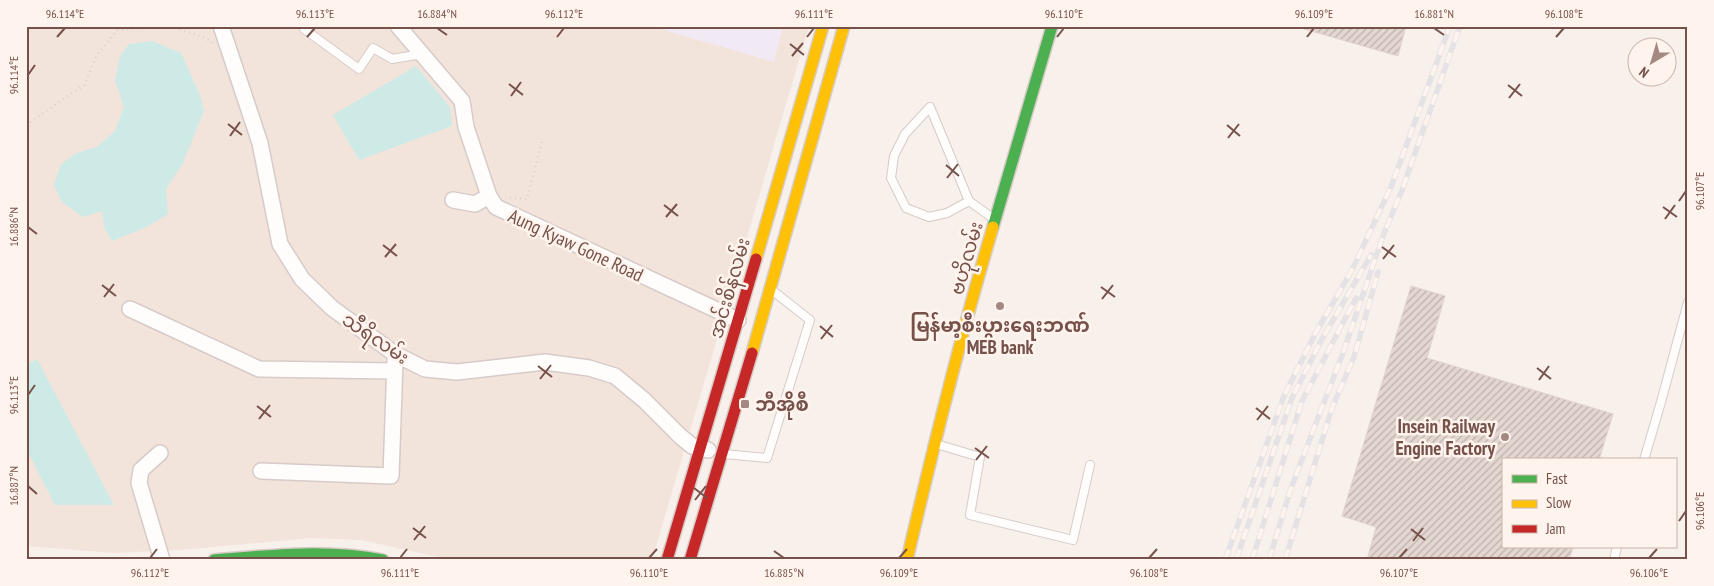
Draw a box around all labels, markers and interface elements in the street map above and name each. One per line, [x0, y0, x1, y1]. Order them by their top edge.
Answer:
text: 96.114°E [46, 6, 84, 21]
text: 96.113°E [296, 6, 334, 21]
text: 16.884°N [417, 6, 457, 21]
text: 96.112°E [545, 6, 583, 21]
text: 96.111°E [795, 6, 833, 21]
text: 96.110°E [1045, 6, 1083, 21]
text: 96.109°E [1295, 6, 1333, 21]
text: 16.881°N [1414, 6, 1454, 21]
text: 96.108°E [1545, 6, 1583, 21]
north arrow [1626, 38, 1676, 88]
text: 96.114°E [6, 56, 21, 94]
text: N [1635, 63, 1653, 82]
text: 96.107°E [1692, 172, 1707, 210]
street label: Aung Kyaw Gone Road [505, 203, 647, 287]
text: 16.886°N [6, 207, 21, 247]
street label: ဗဟိုလမ်း [942, 218, 993, 299]
street label: အင်းစိန်လမ်း [701, 234, 759, 342]
marker: မြန်မာ့စီးပွားရေးဘဏ် MEB bank [994, 300, 1006, 312]
street label: သီရိလမ်း [336, 305, 415, 372]
place label: မြန်မာ့စီးပွားရေးဘဏ် MEB bank [910, 312, 1090, 359]
text: 96.113°E [6, 376, 21, 414]
place label: ဘီအိုစီ [755, 391, 809, 420]
marker: ဘီအိုစီ [739, 398, 751, 410]
place label: Insein Railway Engine Factory [1395, 414, 1495, 460]
marker: Insein Railway Engine Factory [1499, 431, 1511, 443]
legend [1502, 458, 1676, 548]
text: 16.887°N [6, 466, 21, 506]
text: Fast [1546, 469, 1567, 488]
text: 96.106°E [1692, 492, 1707, 530]
text: Slow [1546, 493, 1571, 512]
text: Jam [1545, 519, 1565, 538]
text: 96.112°E [131, 565, 169, 580]
text: 96.111°E [381, 565, 419, 580]
text: 96.110°E [630, 565, 668, 580]
text: 16.885°N [764, 565, 804, 580]
text: 96.109°E [880, 565, 918, 580]
text: 96.108°E [1130, 565, 1168, 580]
text: 96.107°E [1380, 565, 1418, 580]
text: 96.106°E [1630, 565, 1668, 580]

